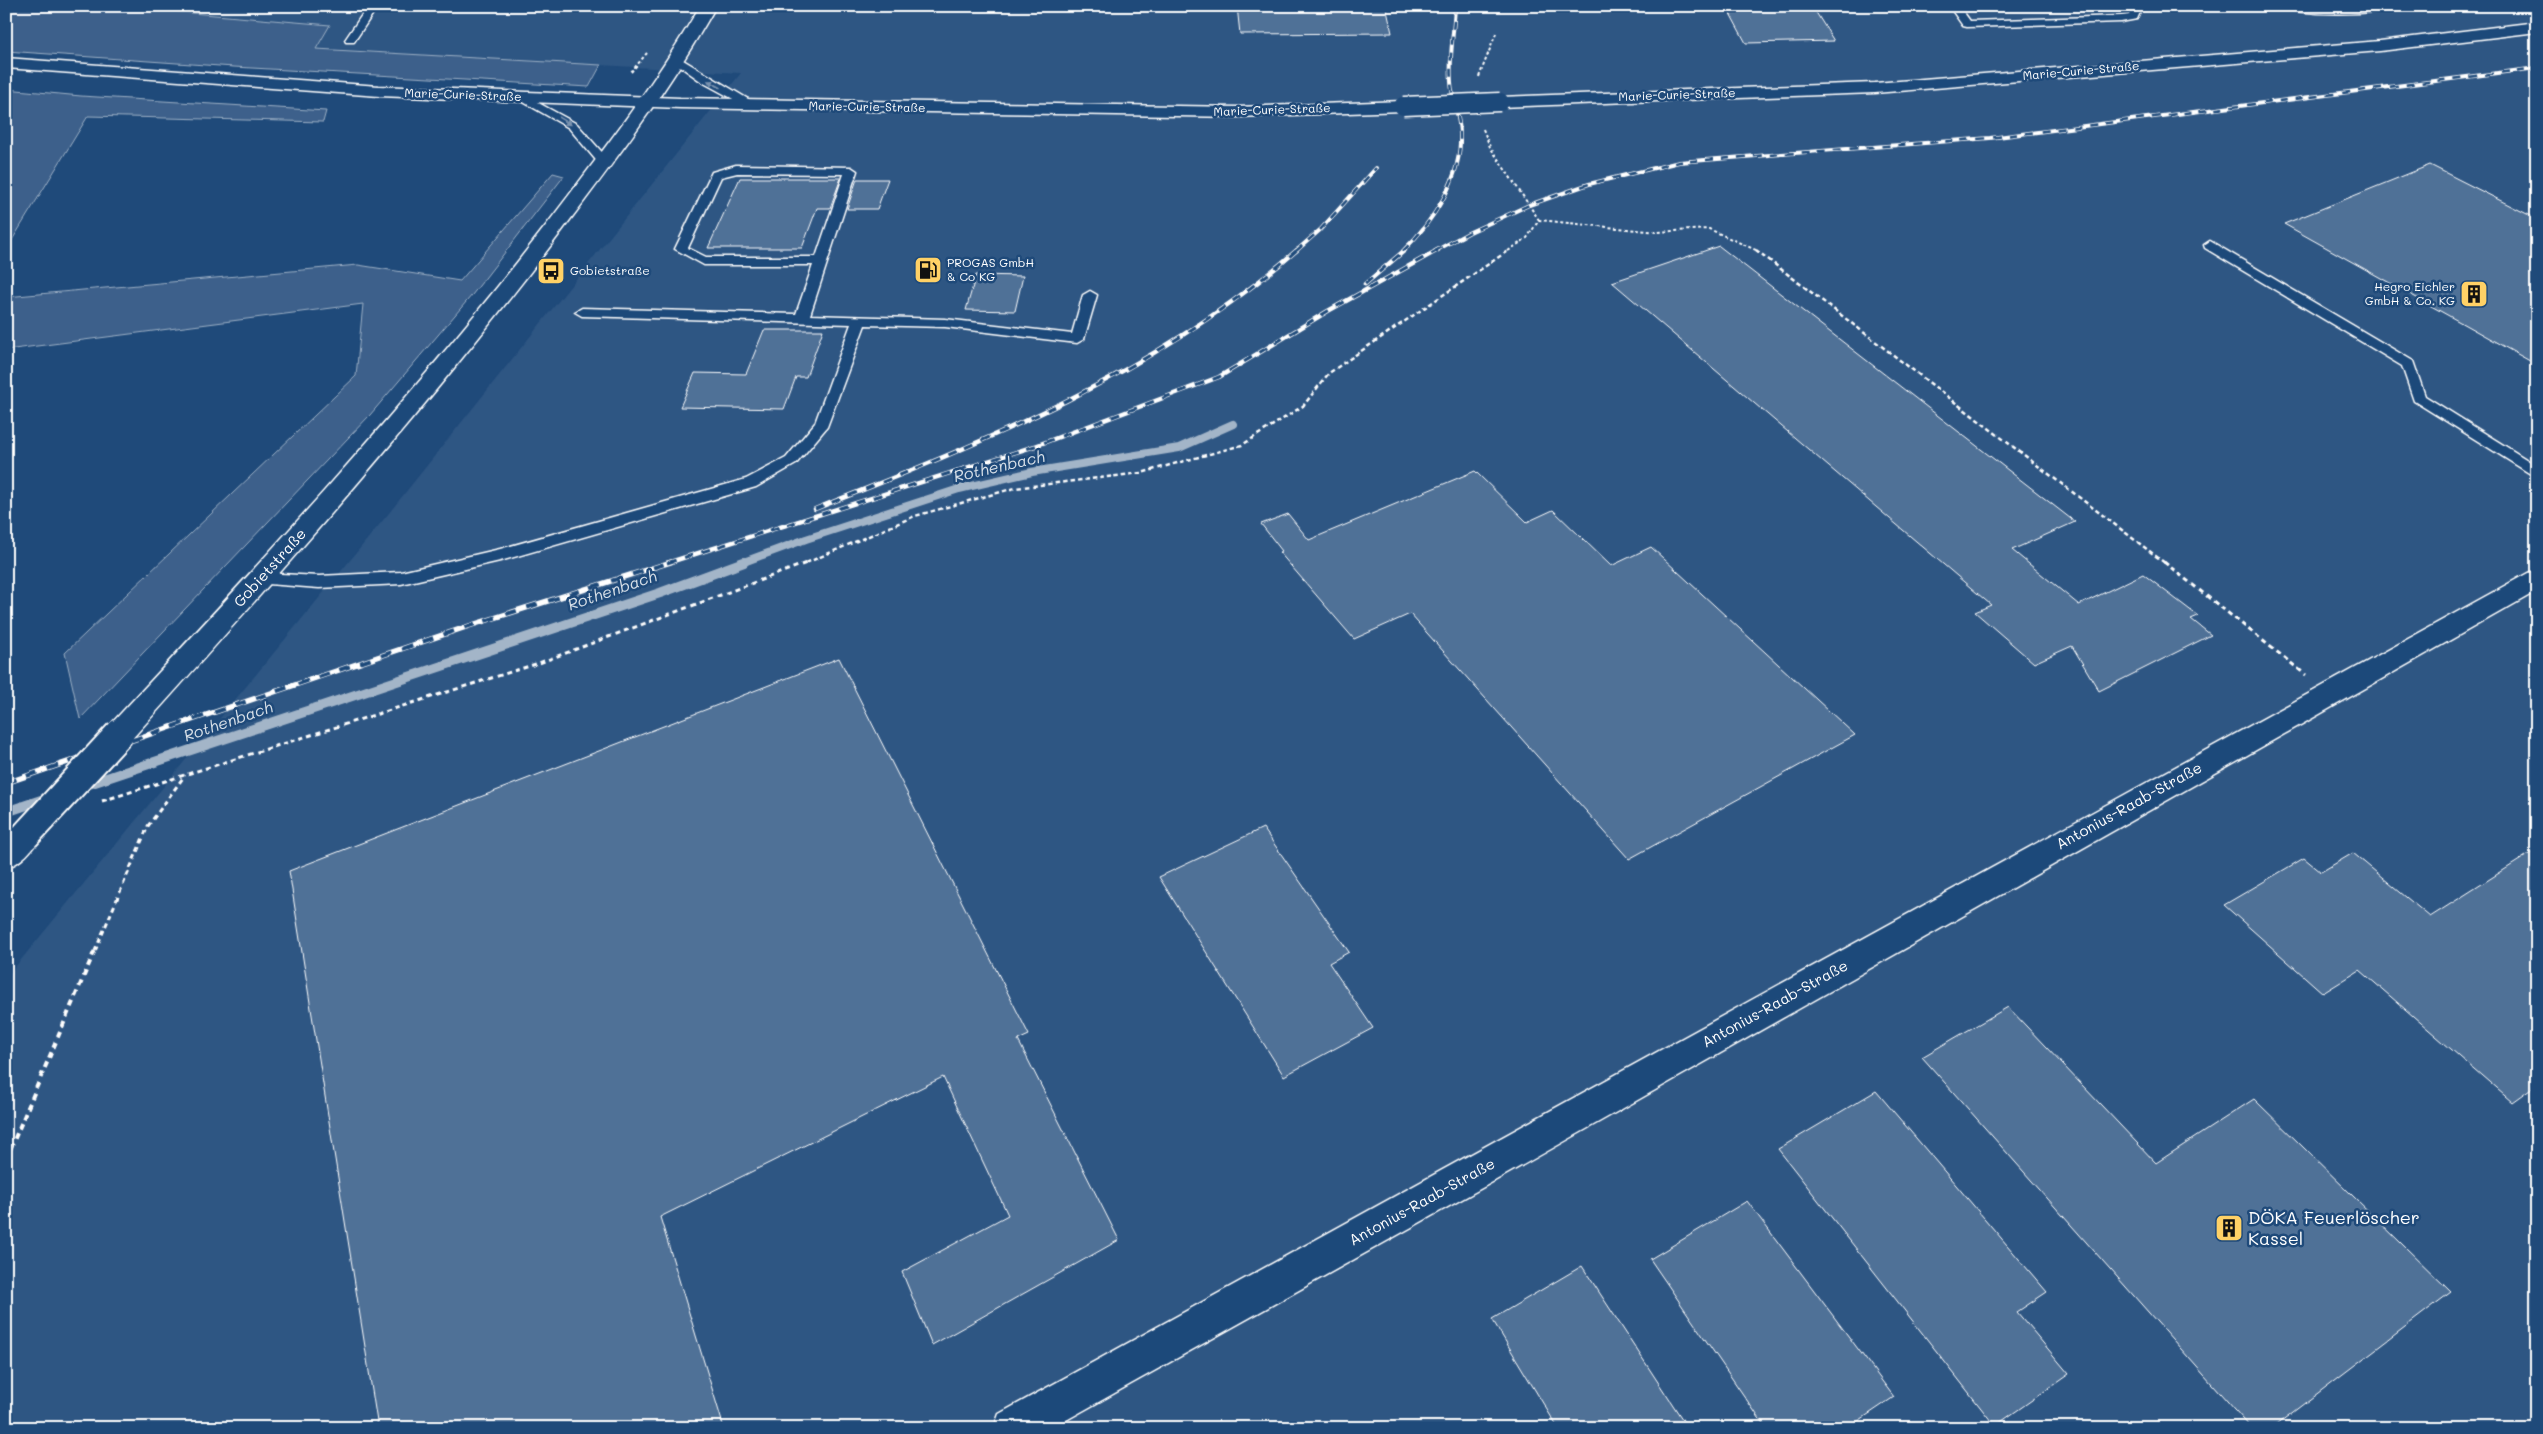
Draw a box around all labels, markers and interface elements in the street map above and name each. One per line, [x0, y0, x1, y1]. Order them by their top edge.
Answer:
street label: Marie-Curie-Straße [2022, 57, 2140, 83]
one-way arrow [707, 80, 721, 88]
street label: Marie-Curie-Straße [404, 84, 522, 104]
street label: Marie-Curie-Straße [1618, 84, 1736, 104]
street label: Marie-Curie-Straße [808, 97, 926, 115]
street label: Marie-Curie-Straße [1213, 99, 1331, 119]
one-way arrow [558, 117, 571, 126]
place label: PROGAS GmbH & Co KG [947, 254, 1034, 284]
fuel station icon: PROGAS GmbH & Co KG [913, 255, 943, 285]
bus stop icon: Gobietstraße [536, 256, 566, 286]
place label: Gobietstraße [570, 262, 650, 278]
place label: Hegro Eichler GmbH & Co. KG [2365, 278, 2455, 308]
building icon: Hegro Eichler GmbH & Co. KG [2459, 279, 2489, 309]
water label: Rothenbach [951, 445, 1047, 486]
street label: Gobietstraße [228, 524, 310, 611]
water label: Rothenbach [564, 564, 659, 615]
water label: Rothenbach [180, 695, 275, 746]
street label: Antonius-Raab-Straße [2052, 757, 2205, 854]
street label: Antonius-Raab-Straße [1698, 955, 1851, 1052]
street label: Antonius-Raab-Straße [1345, 1153, 1498, 1250]
place label: DÖKA Feuerlöscher Kassel [2248, 1205, 2420, 1250]
building icon: DÖKA Feuerlöscher Kassel [2214, 1213, 2244, 1243]

